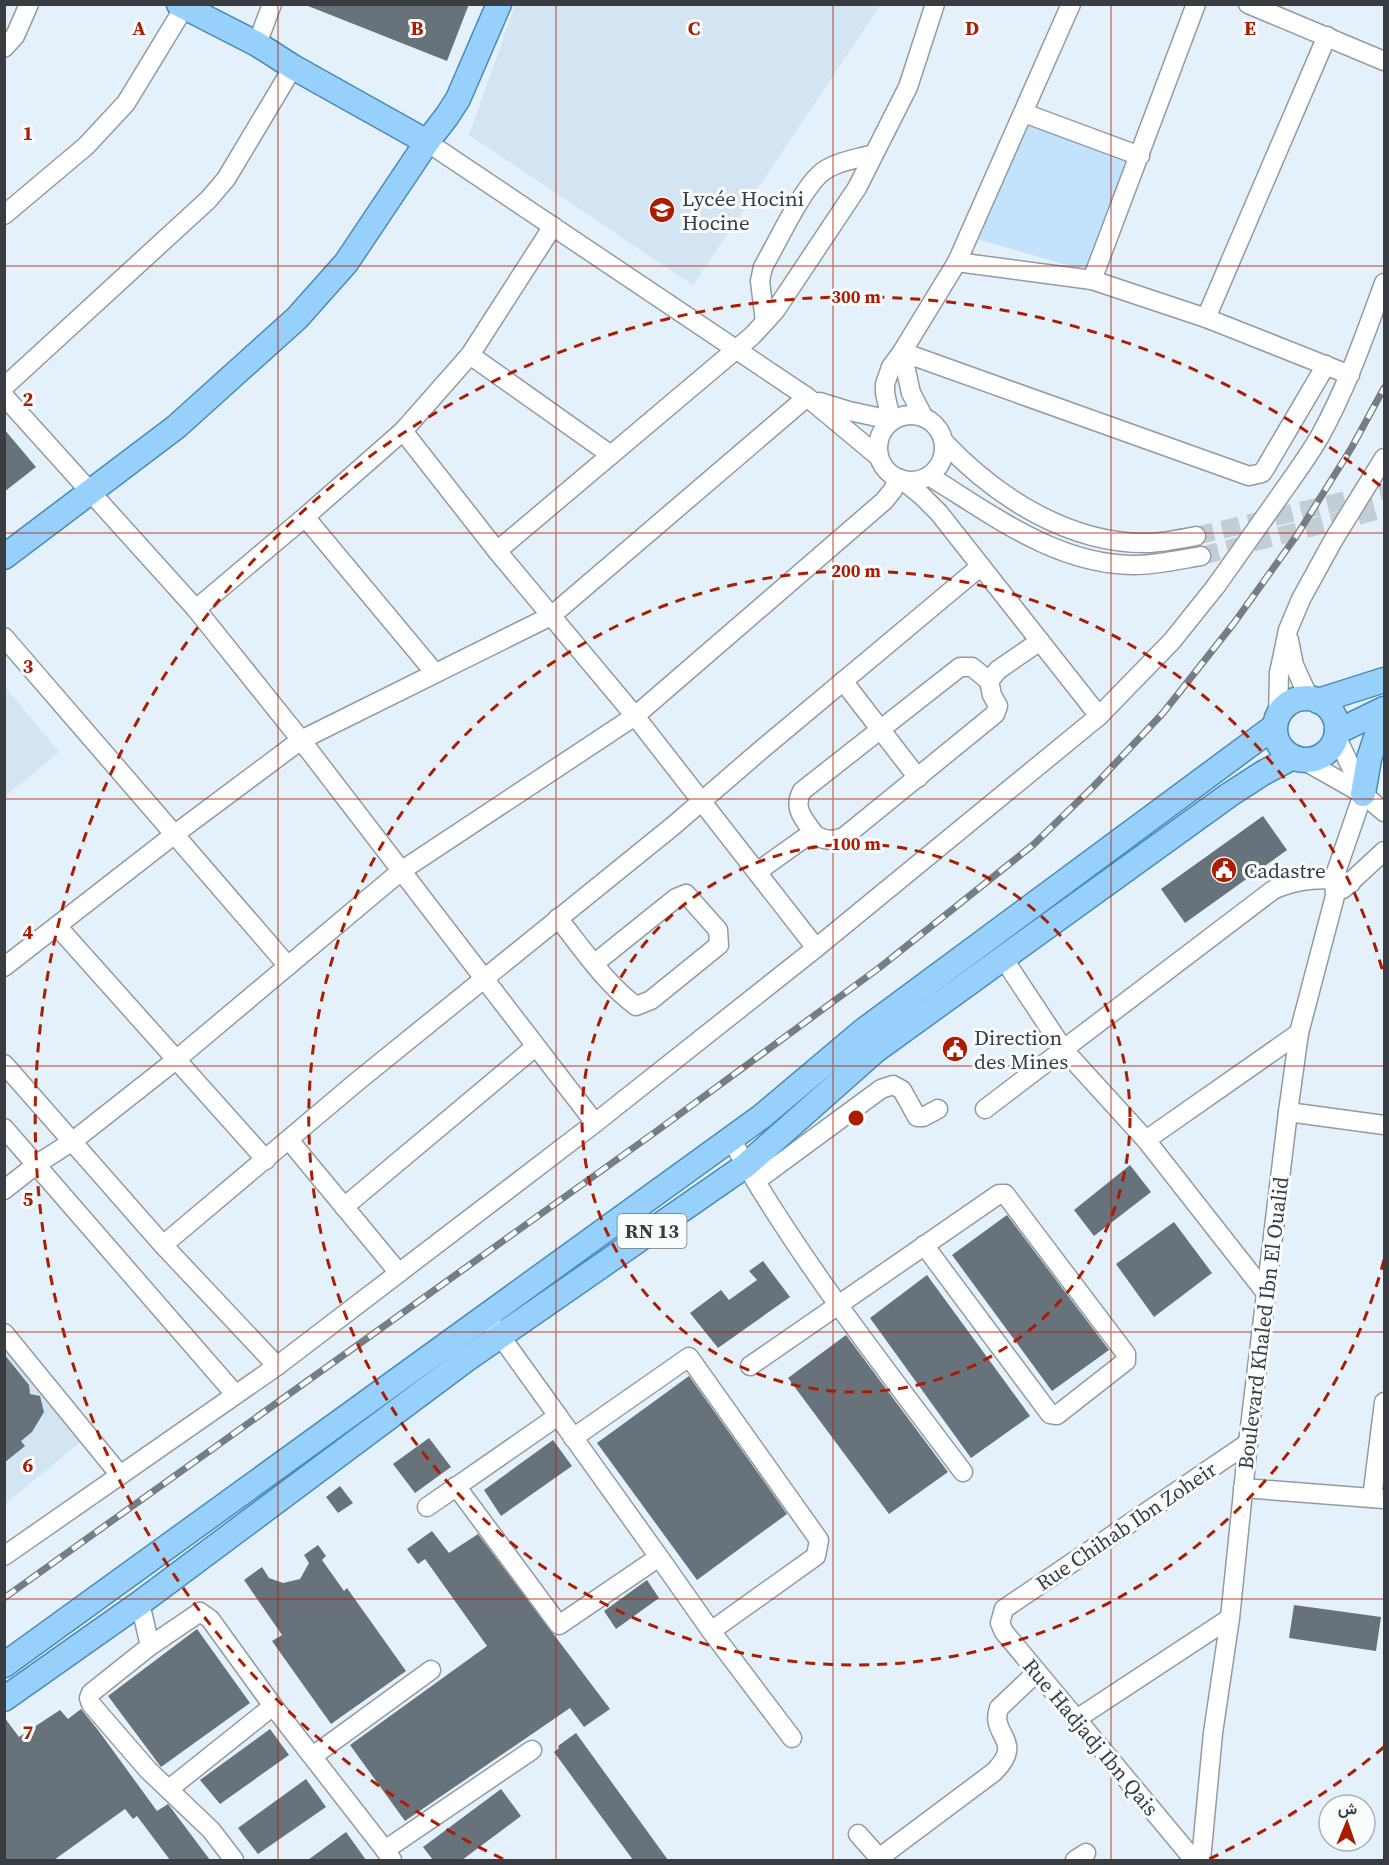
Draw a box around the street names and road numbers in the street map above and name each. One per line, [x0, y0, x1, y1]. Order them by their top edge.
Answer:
street label: Boulevard Khaled Ibn El Oualid [1231, 1175, 1295, 1471]
road number: RN 13 [618, 1214, 686, 1248]
street label: Rue Chihab Ibn Zoheir [1030, 1455, 1222, 1597]
street label: Rue Hadjadj Ibn Qais [1016, 1652, 1166, 1822]

